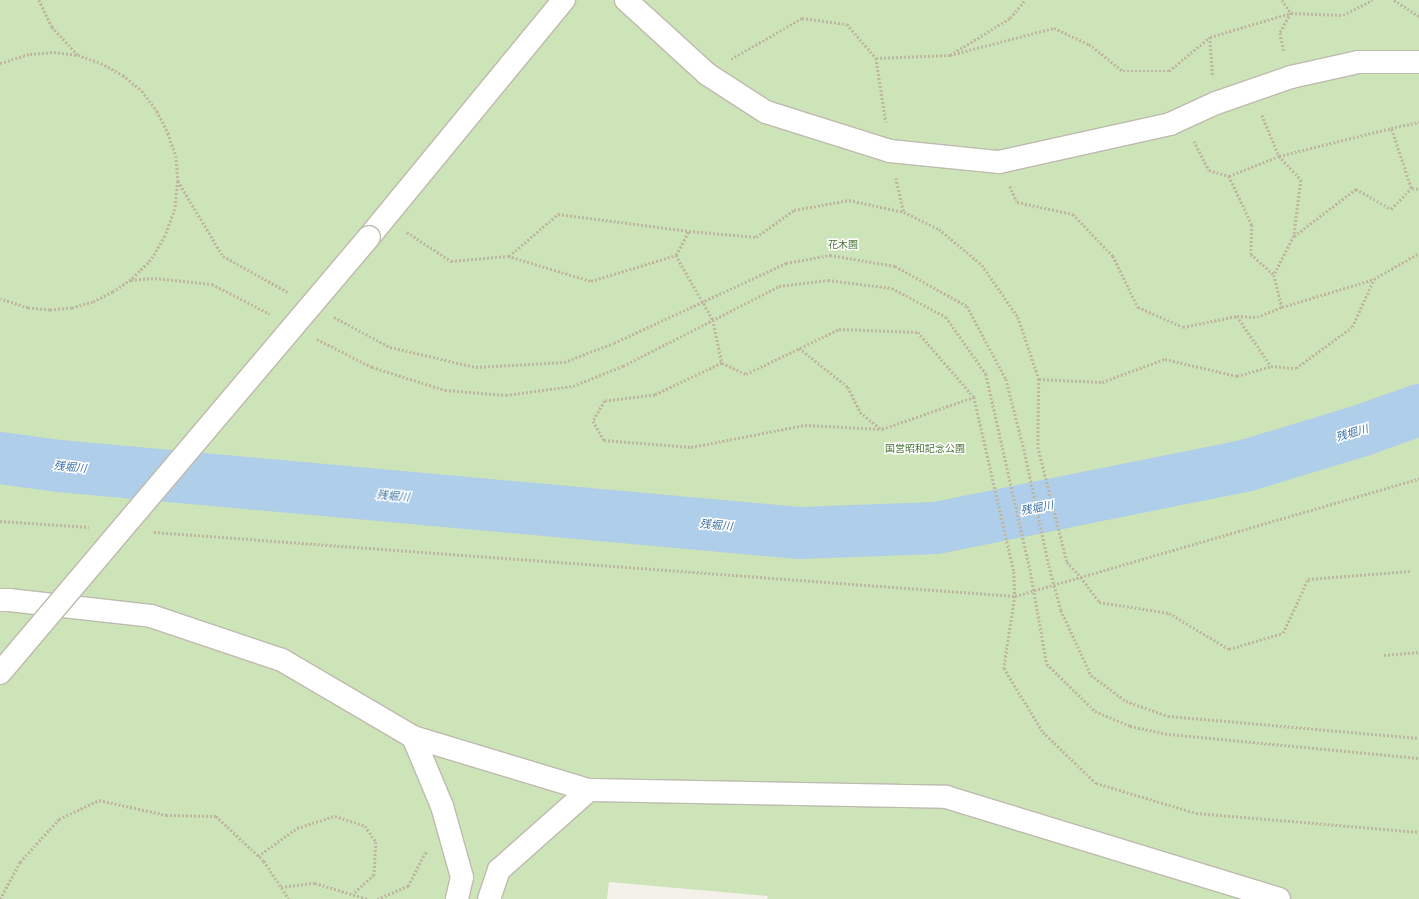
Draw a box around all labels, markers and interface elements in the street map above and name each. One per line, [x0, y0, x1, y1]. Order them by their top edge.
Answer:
park label: 花木園 [828, 239, 858, 251]
water label: 残堀川 [1334, 422, 1370, 444]
park label: 国営昭和記念公園 [885, 443, 965, 455]
water label: 残堀川 [53, 459, 87, 475]
water label: 残堀川 [376, 488, 410, 504]
water label: 残堀川 [1020, 498, 1054, 518]
water label: 残堀川 [699, 517, 733, 533]

